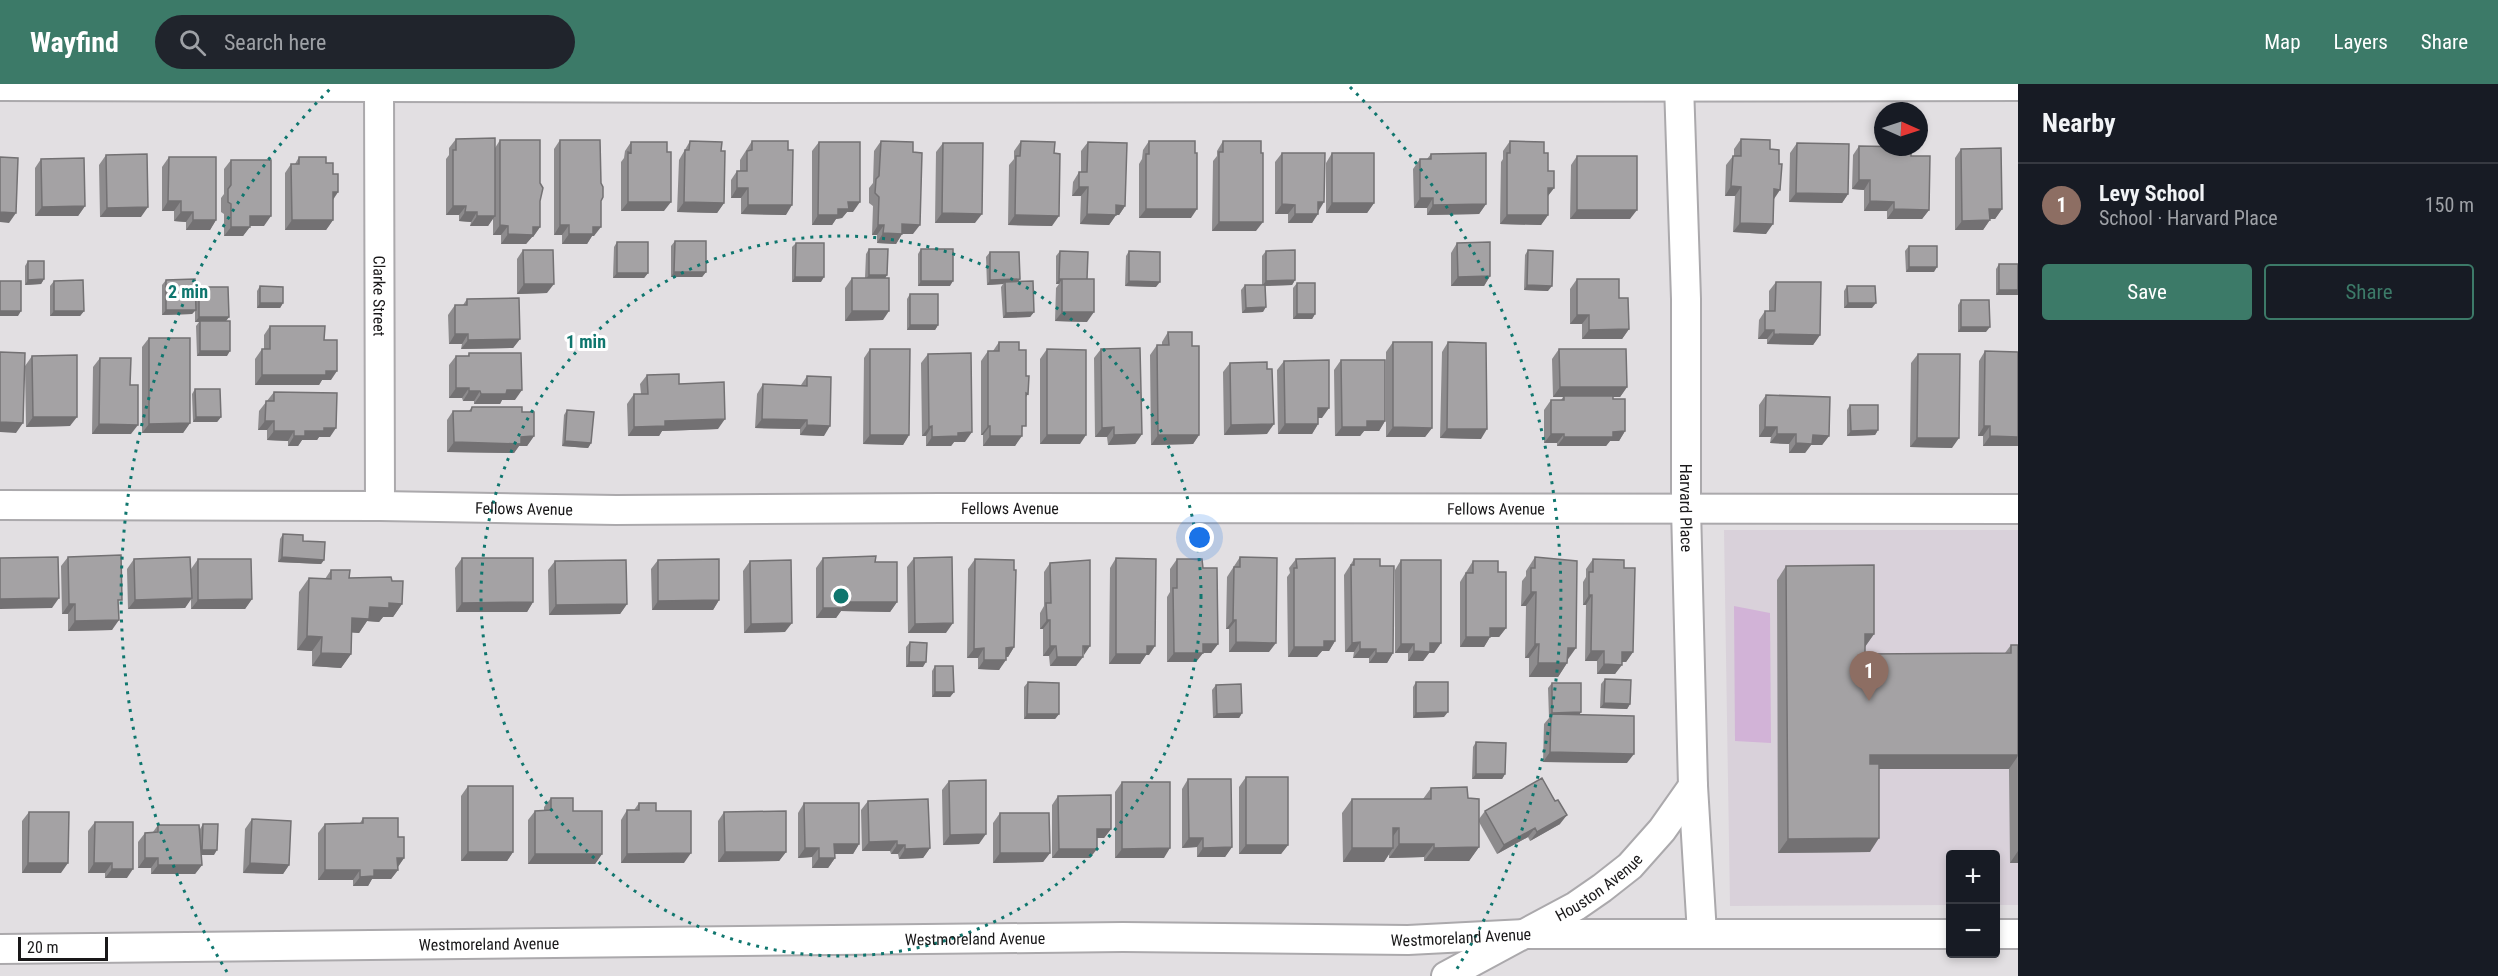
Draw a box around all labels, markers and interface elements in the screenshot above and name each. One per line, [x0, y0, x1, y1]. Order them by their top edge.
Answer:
search box [155, 15, 575, 69]
text: Wayfind [30, 26, 119, 59]
icon: search [176, 26, 209, 59]
text: Search here [224, 30, 326, 55]
text: Map [2264, 30, 2301, 54]
text: Layers [2334, 30, 2388, 54]
text: Share [2421, 30, 2468, 54]
north arrow [1874, 102, 1928, 156]
text: Nearby [2042, 108, 2116, 138]
text: Levy School [2099, 181, 2205, 206]
text: 1 [2056, 193, 2067, 217]
text: 150 m [2425, 193, 2474, 217]
text: School · Harvard Place [2099, 206, 2278, 230]
street label: Clarke Street [369, 255, 389, 337]
button: Save [2042, 264, 2252, 320]
button: Share [2264, 264, 2474, 320]
text: 2 min [168, 281, 208, 302]
text: 1 min [566, 331, 606, 352]
street label: Harvard Place [1676, 464, 1696, 552]
street label: Fellows Avenue [475, 499, 573, 519]
street label: Fellows Avenue [961, 499, 1059, 518]
street label: Fellows Avenue [1447, 499, 1545, 519]
your location [1185, 523, 1214, 552]
centre of rings [831, 586, 851, 606]
pin: 1 [1850, 652, 1888, 701]
street label: Houston Avenue [1552, 850, 1647, 925]
map controls [1946, 850, 2000, 958]
button: + [1946, 850, 2000, 904]
button: − [1946, 904, 2000, 958]
street label: Westmoreland Avenue [1391, 925, 1531, 950]
street label: Westmoreland Avenue [905, 929, 1045, 949]
scale bar [18, 934, 108, 962]
street label: Westmoreland Avenue [419, 934, 559, 955]
text: 20 m [27, 938, 59, 957]

